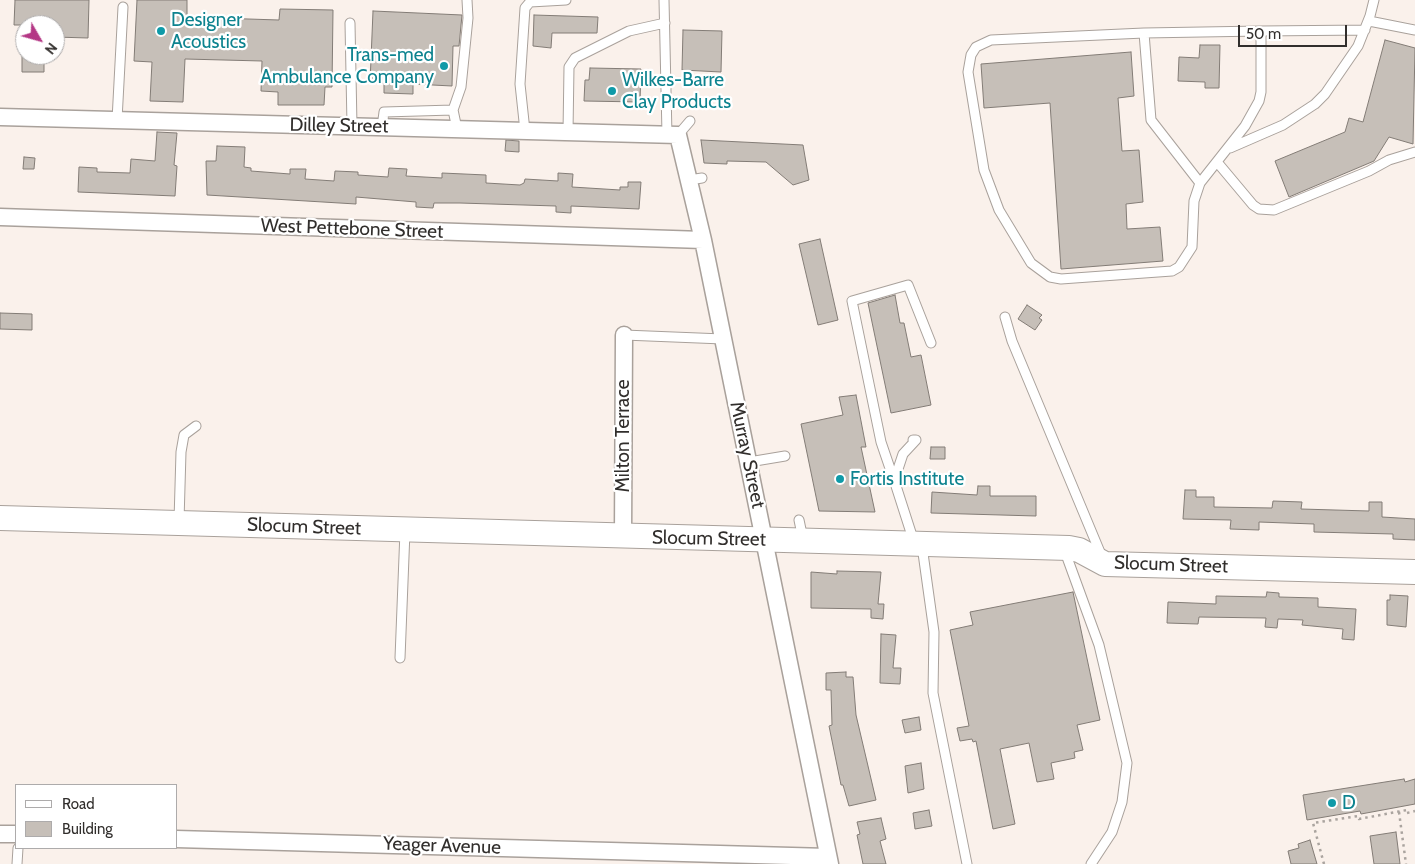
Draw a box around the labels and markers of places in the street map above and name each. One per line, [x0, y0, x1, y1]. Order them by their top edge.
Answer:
place label: Designer Acoustics [171, 9, 246, 53]
marker: Designer Acoustics [155, 25, 167, 37]
place label: Trans-med Ambulance Company [260, 44, 434, 88]
marker: Trans-med Ambulance Company [438, 60, 450, 72]
place label: Wilkes-Barre Clay Products [622, 69, 731, 113]
marker: Wilkes-Barre Clay Products [606, 85, 618, 97]
place label: Fortis Institute [850, 468, 964, 490]
marker: Fortis Institute [834, 473, 846, 485]
place label: D [1342, 792, 1356, 814]
marker: D [1326, 797, 1338, 809]

